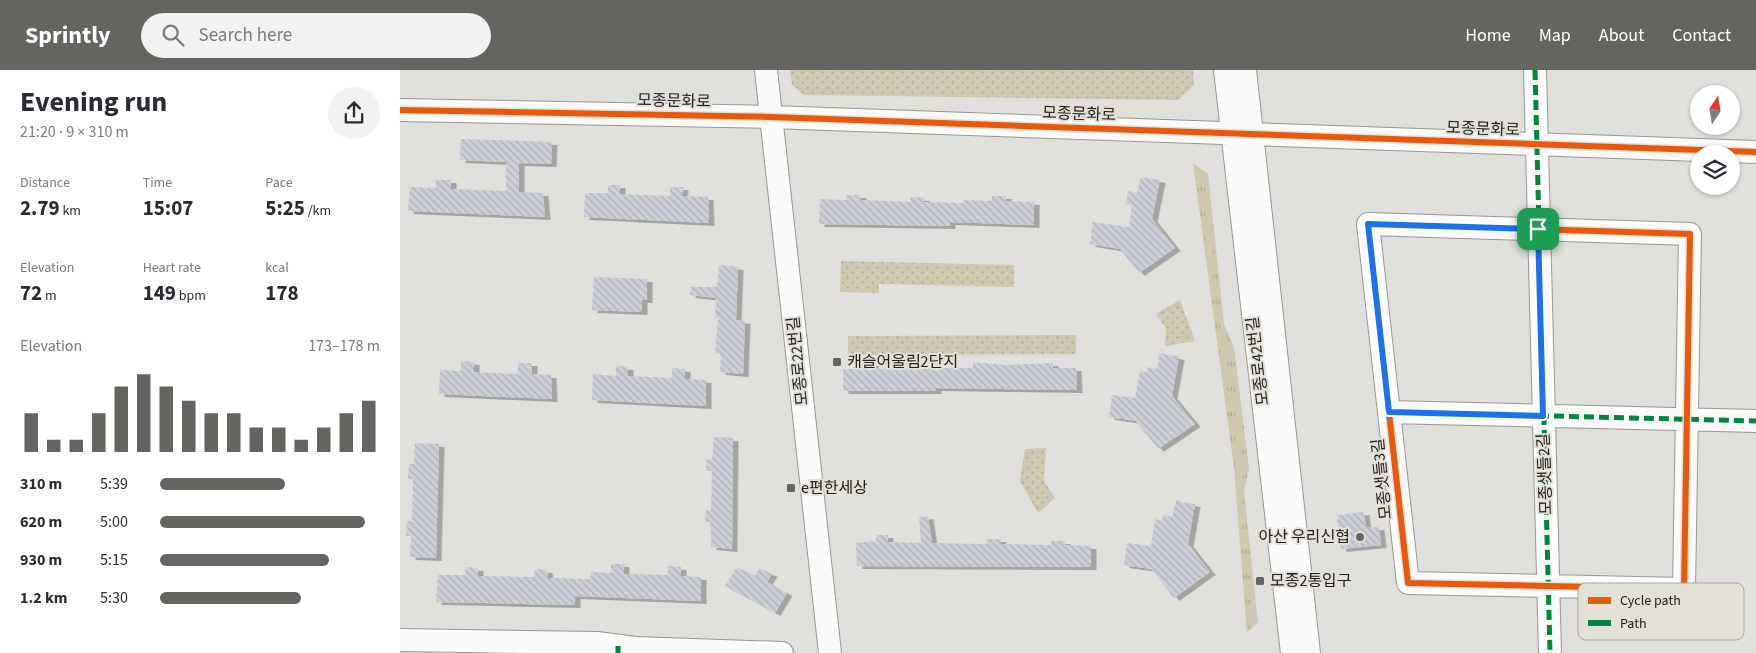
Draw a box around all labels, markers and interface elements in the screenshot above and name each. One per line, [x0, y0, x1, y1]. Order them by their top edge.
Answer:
search box [141, 13, 491, 58]
text: Sprintly [25, 18, 111, 53]
icon: search [159, 21, 187, 49]
text: Search here [199, 22, 292, 49]
text: Home [1465, 23, 1511, 48]
text: Map [1539, 23, 1571, 48]
text: About [1599, 23, 1644, 48]
text: Contact [1672, 23, 1731, 48]
text: Evening run [20, 82, 167, 122]
north arrow [1690, 85, 1740, 135]
map controls [1690, 85, 1740, 195]
button: share [328, 87, 380, 139]
street label: 모종문화로 [637, 89, 711, 113]
street label: 모종문화로 [1042, 102, 1116, 126]
street label: 모종문화로 [1446, 117, 1520, 141]
text: 21:20 · 9 × 310 m [20, 121, 129, 143]
button: layers [1690, 145, 1740, 195]
text: Distance [20, 173, 70, 193]
text: Time [143, 173, 172, 193]
text: Pace [265, 173, 293, 193]
text: 2.79 [20, 193, 60, 223]
text: 15:07 [143, 193, 193, 223]
text: 5:25 [265, 193, 305, 223]
text: km [60, 201, 81, 221]
text: /km [305, 201, 331, 221]
pin [1517, 208, 1559, 250]
icon: arrive [1524, 215, 1552, 243]
text: Elevation [20, 258, 75, 278]
text: Heart rate [143, 258, 201, 278]
text: kcal [265, 258, 289, 278]
text: 72 [20, 278, 42, 308]
text: 149 [143, 278, 176, 308]
text: 178 [265, 278, 299, 308]
text: m [42, 286, 57, 306]
text: bpm [176, 286, 206, 306]
street label: 모종로22번길 [782, 315, 814, 407]
street label: 모종로42번길 [1242, 315, 1274, 407]
text: Elevation [20, 335, 82, 357]
text: 173–178 m [308, 335, 380, 357]
place label: 캐슬어울림2단지 [847, 351, 958, 373]
marker: 캐슬어울림2단지 [831, 356, 843, 368]
street label: 모종샛들2길 [1533, 433, 1557, 515]
street label: 모종샛들3길 [1367, 437, 1397, 521]
text: 310 m [20, 473, 62, 495]
text: 5:39 [100, 473, 128, 495]
place label: e편한세상 [801, 477, 868, 499]
marker: e편한세상 [785, 482, 797, 494]
text: 620 m [20, 511, 62, 533]
text: 5:00 [100, 511, 128, 533]
place label: 아산 우리신협 [1258, 526, 1350, 548]
marker: 아산 우리신협 [1354, 531, 1366, 543]
text: 930 m [20, 549, 62, 571]
text: 5:15 [100, 549, 128, 571]
place label: 모종2통입구 [1270, 570, 1352, 592]
marker: 모종2통입구 [1254, 575, 1266, 587]
legend [1578, 583, 1744, 640]
text: 1.2 km [20, 587, 67, 609]
text: 5:30 [100, 587, 128, 609]
text: Cycle path [1620, 591, 1681, 611]
text: Path [1620, 614, 1647, 634]

